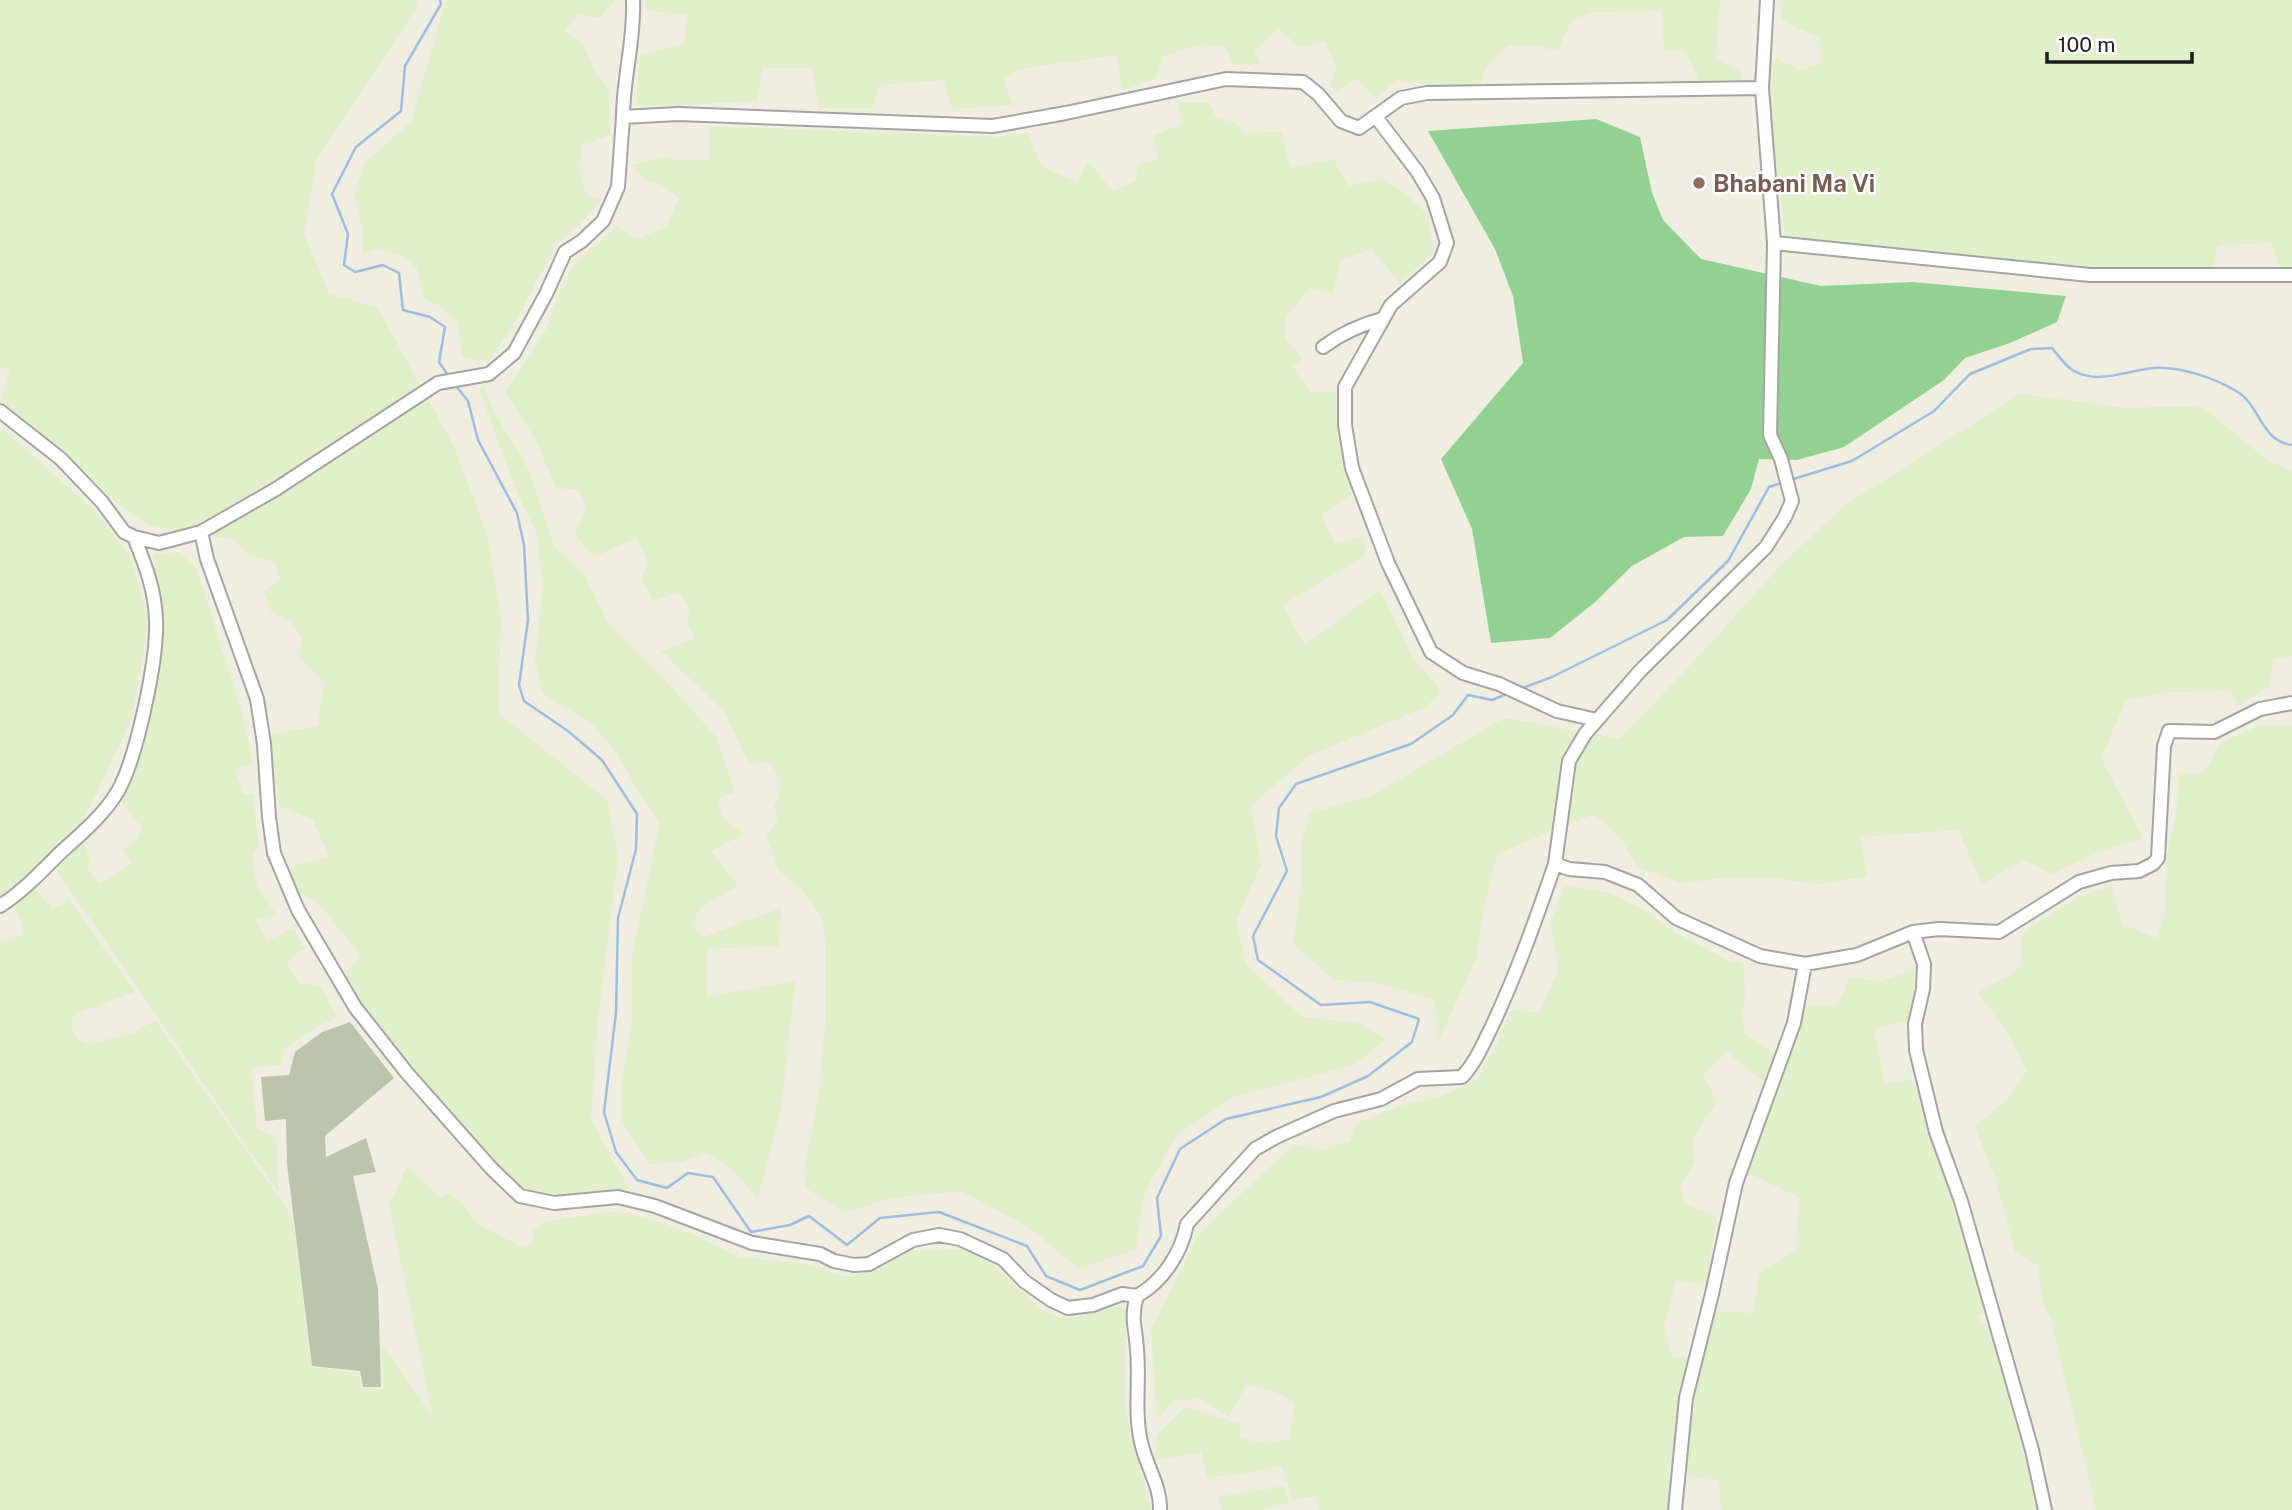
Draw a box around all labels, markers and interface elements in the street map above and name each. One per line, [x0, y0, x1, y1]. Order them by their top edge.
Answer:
scale bar [2047, 21, 2192, 65]
text: 100 m [2058, 32, 2115, 57]
place label: Bhabani Ma Vi [1713, 169, 1875, 197]
marker: Bhabani Ma Vi [1691, 175, 1707, 191]

